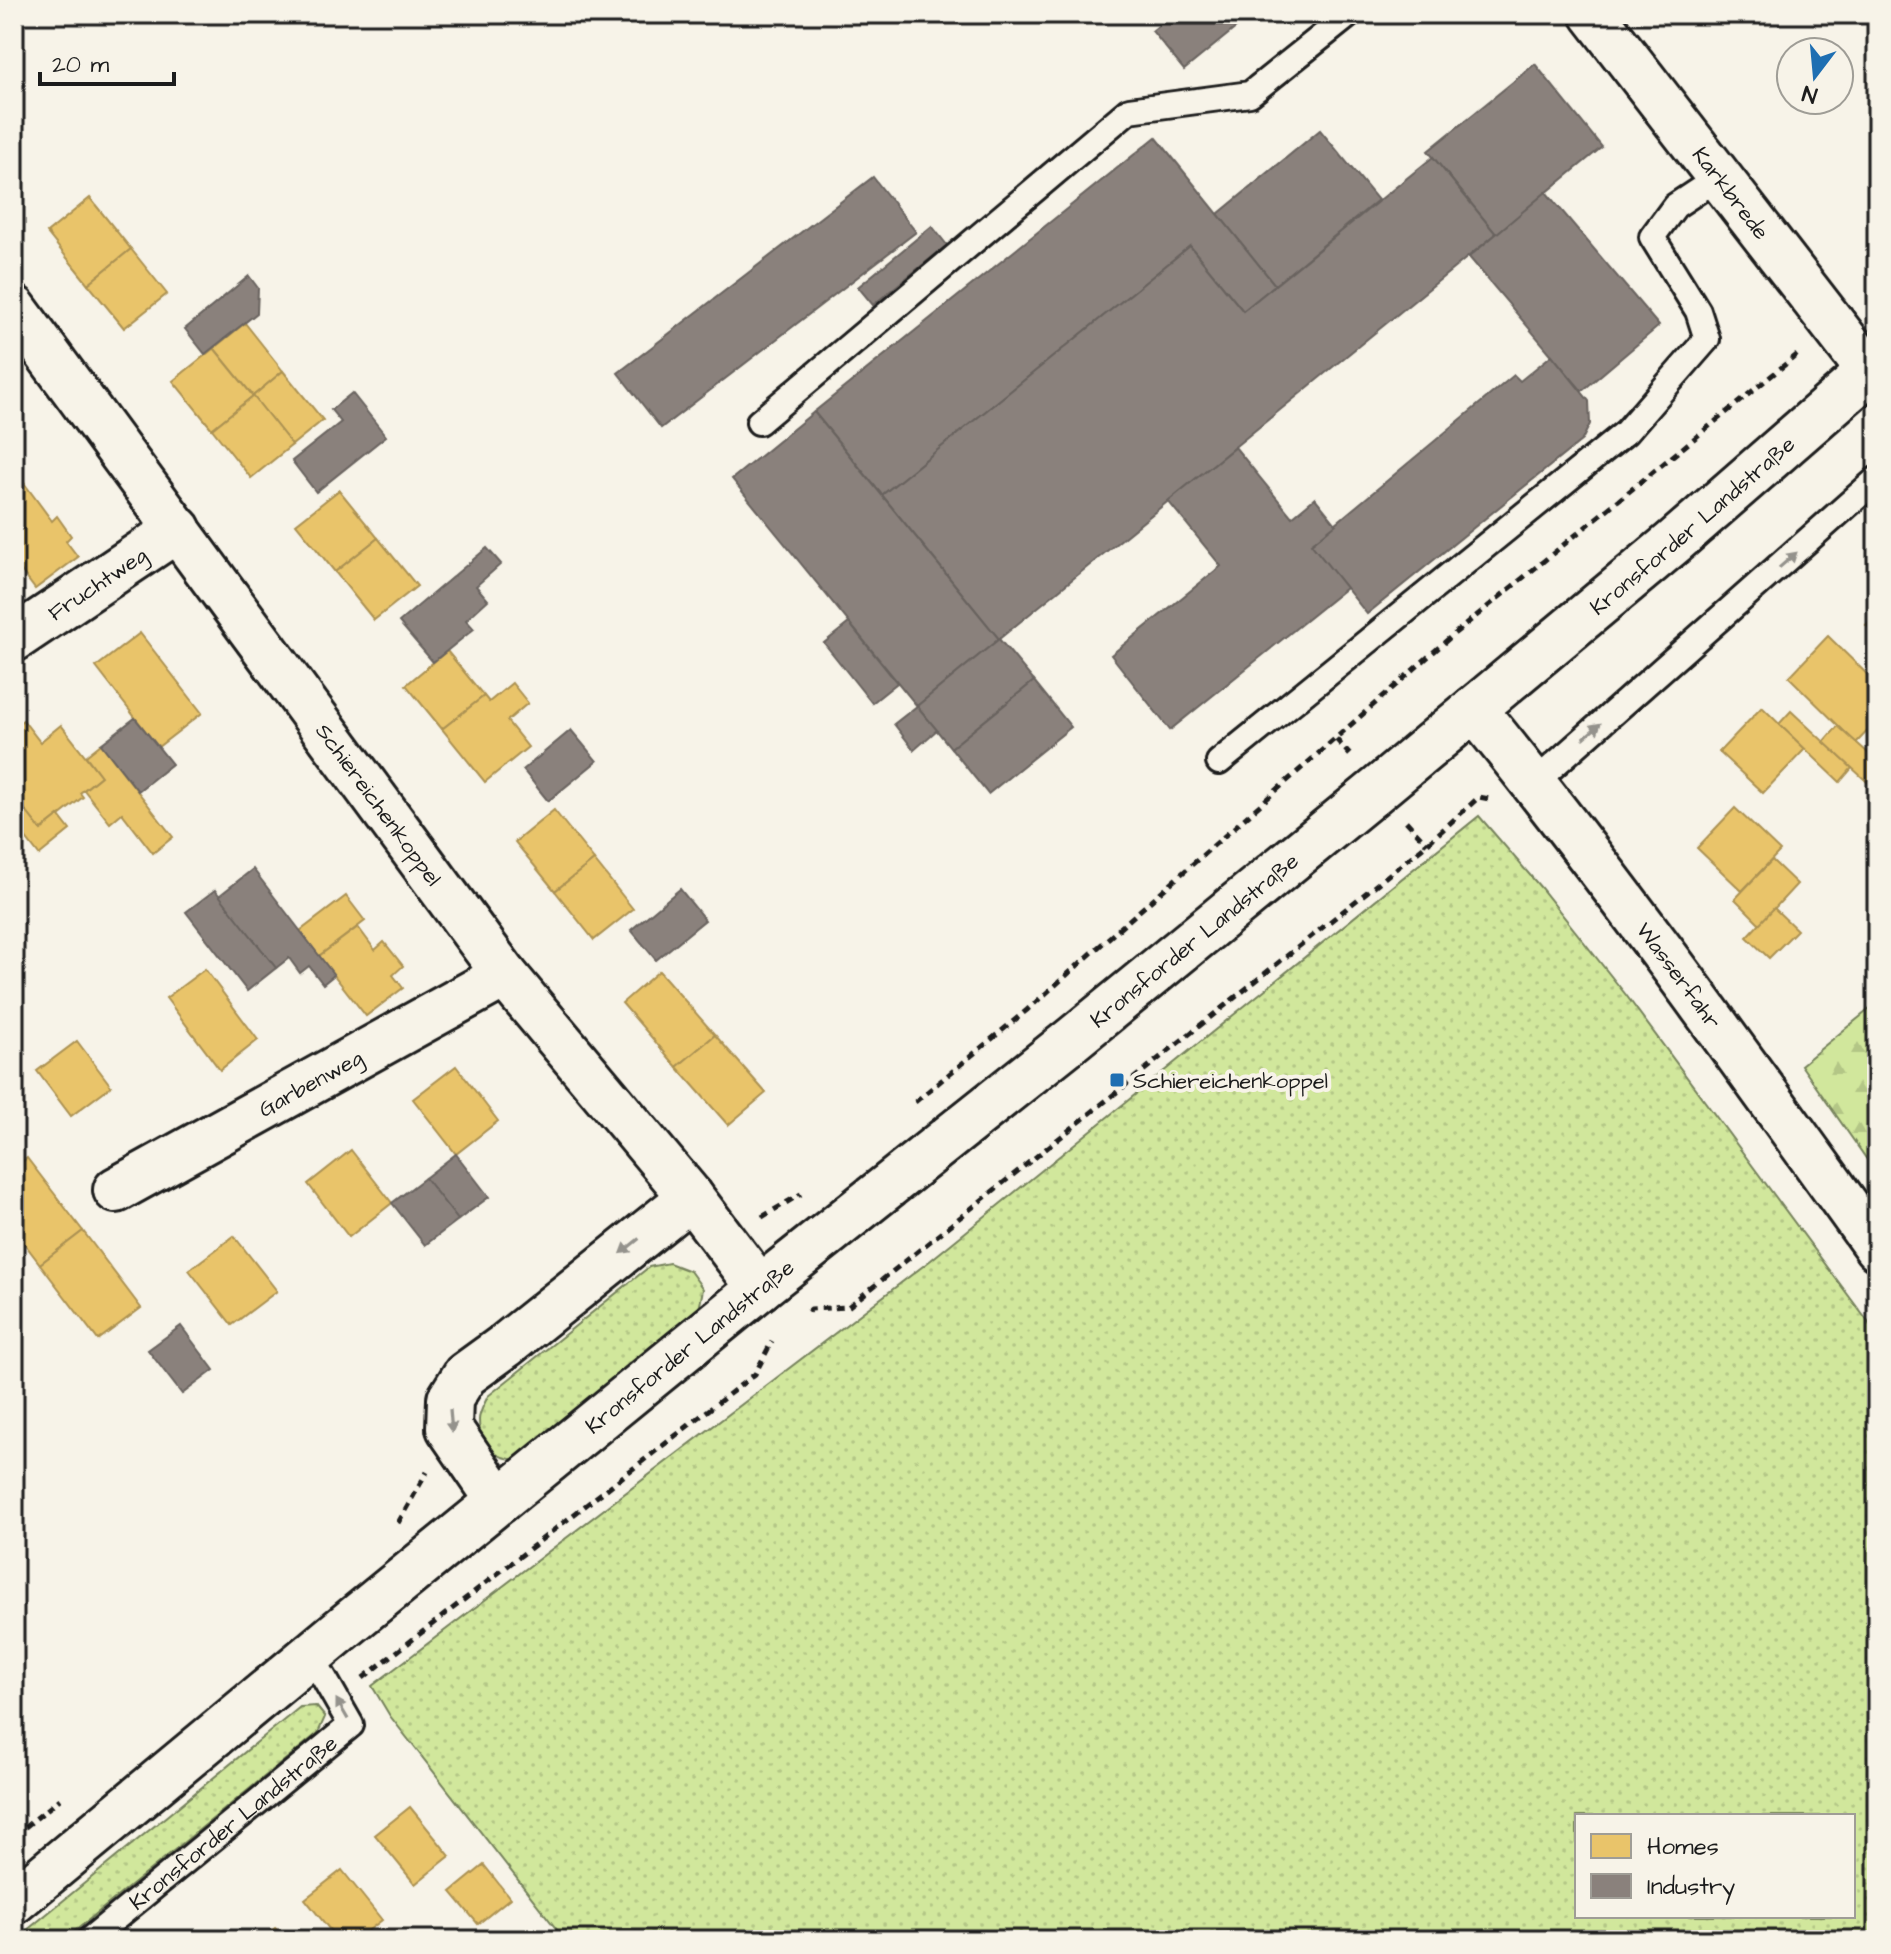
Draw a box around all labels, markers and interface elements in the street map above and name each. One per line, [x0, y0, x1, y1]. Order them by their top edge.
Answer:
scale bar [40, 36, 174, 86]
north arrow [1775, 36, 1855, 116]
text: 20 m [52, 48, 109, 82]
text: N [1799, 77, 1821, 111]
street label: Karkbrede [1684, 141, 1776, 247]
street label: Kronsforder Landstraße [1584, 429, 1802, 623]
street label: Fruchtweg [42, 540, 154, 629]
one-way arrow [1778, 551, 1797, 569]
street label: Schiereichenkoppel [308, 717, 448, 893]
one-way arrow [1582, 722, 1601, 740]
street label: Kronsforder Landstraße [1084, 846, 1306, 1036]
street label: Wasserfahr [1628, 916, 1728, 1036]
street label: Garbenweg [253, 1043, 369, 1125]
place label: Schiereichenkoppel [1133, 1066, 1328, 1097]
marker: Schiereichenkoppel [1108, 1071, 1126, 1089]
one-way arrow [620, 1237, 640, 1254]
street label: Kronsforder Landstraße [579, 1253, 801, 1442]
one-way arrow [445, 1408, 458, 1433]
one-way arrow [335, 1698, 349, 1720]
street label: Kronsforder Landstraße [123, 1728, 345, 1918]
legend [1575, 1814, 1855, 1918]
text: Homes [1647, 1830, 1719, 1864]
text: Industry [1647, 1870, 1735, 1905]

